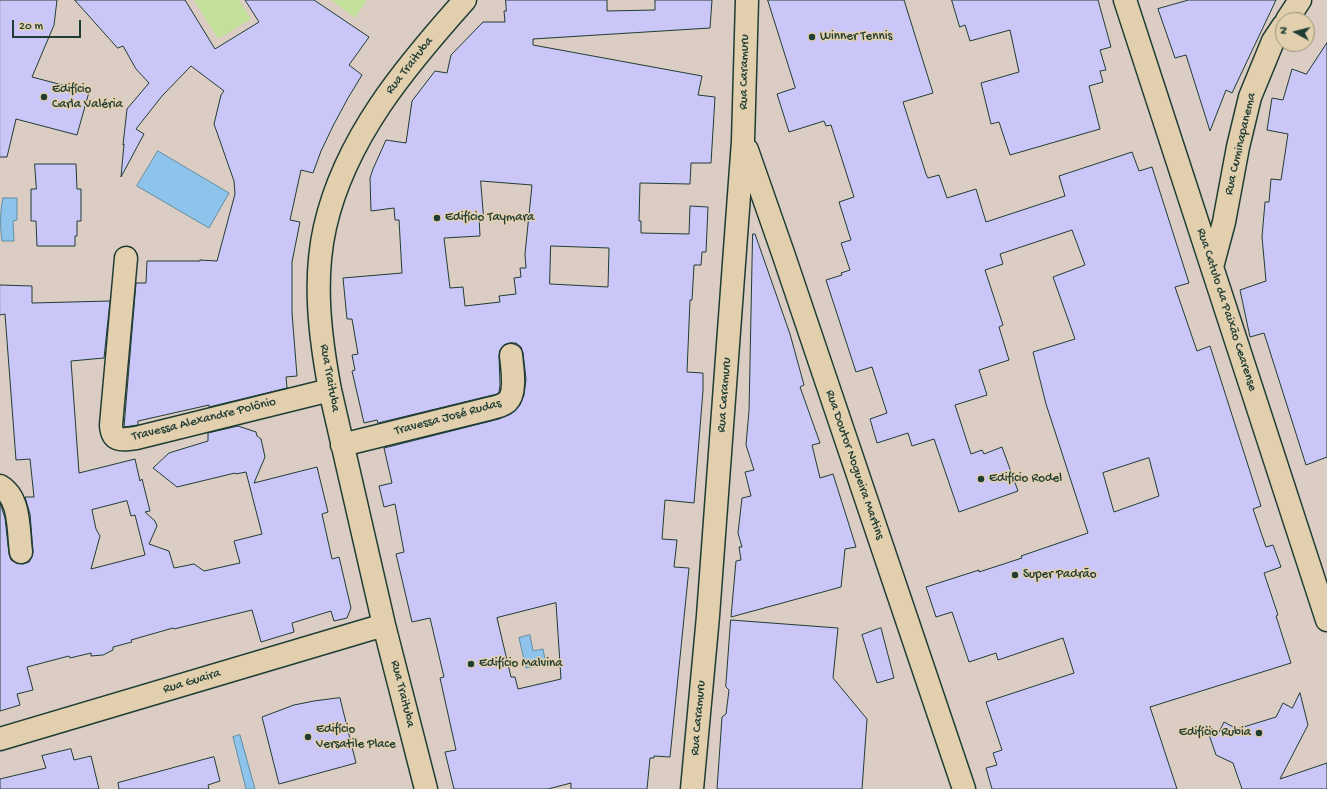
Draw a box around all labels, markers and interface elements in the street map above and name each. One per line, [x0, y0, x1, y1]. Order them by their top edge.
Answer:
scale bar [14, 12, 83, 38]
north arrow [1275, 12, 1315, 52]
text: 20 m [19, 20, 43, 34]
text: N [1278, 26, 1290, 35]
place label: Winner Tennis [820, 29, 892, 45]
marker: Winner Tennis [807, 32, 817, 42]
street label: Rua Traituba [383, 34, 437, 98]
street label: Rua Caramuru [737, 34, 753, 110]
place label: Edifício Carla Valéria [52, 82, 123, 113]
street label: Rua Cuminapanema [1222, 91, 1260, 197]
marker: Edifício Carla Valéria [39, 92, 49, 102]
place label: Edifício Taymara [445, 210, 534, 226]
marker: Edifício Taymara [432, 213, 442, 223]
street label: Rua Catulo da Paixão Cearense [1192, 227, 1260, 393]
street label: Rua Traituba [315, 343, 343, 413]
street label: Rua Caramuru [715, 357, 735, 433]
street label: Rua Doutor Nogueira Martins [821, 388, 887, 542]
street label: Travessa Alexandre Polônio [130, 395, 278, 445]
street label: Travessa José Rudas [393, 396, 503, 440]
place label: Edifício Rodel [989, 471, 1062, 487]
marker: Edifício Rodel [976, 474, 986, 484]
place label: Super Padrão [1023, 567, 1096, 583]
marker: Super Padrão [1010, 570, 1020, 580]
place label: Edifício Malvina [479, 656, 562, 672]
street label: Rua Traituba [386, 659, 418, 729]
marker: Edifício Malvina [466, 659, 476, 669]
street label: Rua Guaira [161, 666, 223, 698]
street label: Rua Caramuru [688, 680, 710, 756]
place label: Edifício Versatile Place [316, 722, 396, 753]
place label: Edifício Rubia [1179, 725, 1251, 741]
marker: Edifício Rubia [1254, 728, 1264, 738]
marker: Edifício Versatile Place [303, 732, 313, 742]

